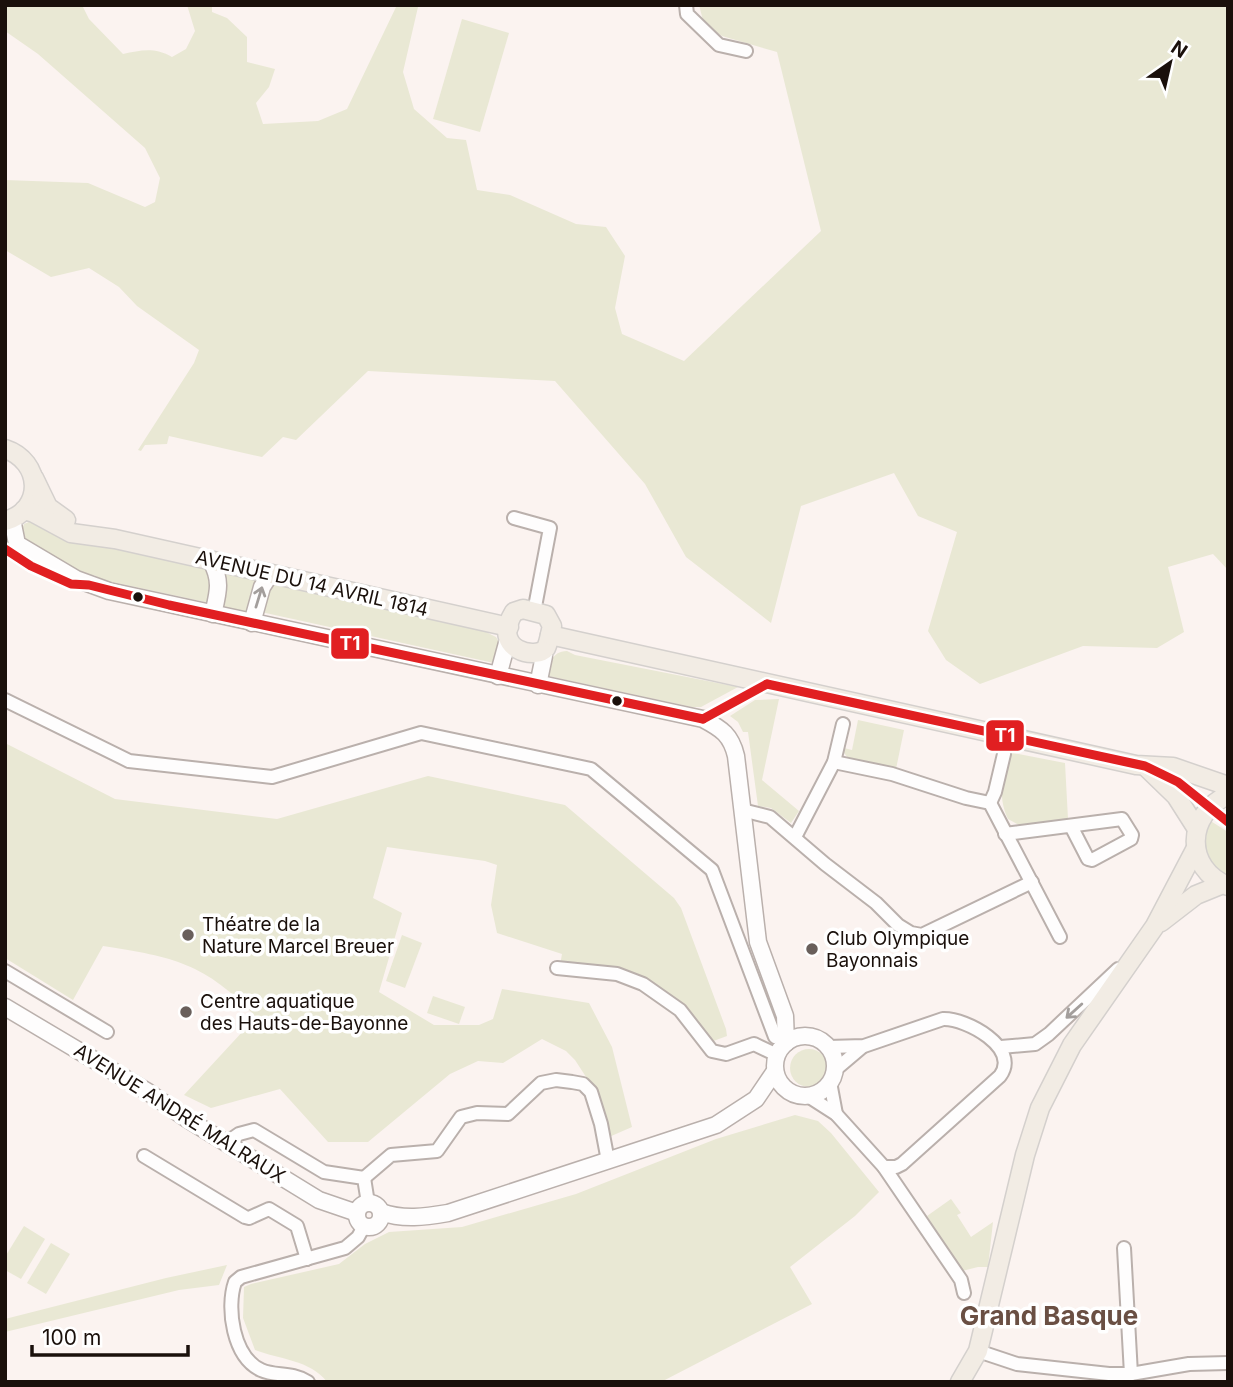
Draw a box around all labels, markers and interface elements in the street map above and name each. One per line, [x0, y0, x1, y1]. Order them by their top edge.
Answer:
north arrow [1135, 28, 1205, 98]
text: N [1167, 36, 1192, 63]
street label: AVENUE DU 14 AVRIL 1814 [193, 546, 430, 621]
one-way arrow [254, 586, 267, 608]
unlabelled marker [131, 590, 145, 604]
line badge: T1 [330, 627, 370, 660]
text: T1 [340, 632, 360, 655]
unlabelled marker [610, 694, 624, 708]
line badge: T1 [985, 719, 1025, 752]
text: T1 [995, 724, 1015, 747]
place label: Théatre de la Nature Marcel Breuer [202, 913, 394, 958]
marker: Théatre de la Nature Marcel Breuer [180, 927, 196, 943]
place label: Club Olympique Bayonnais [826, 927, 969, 972]
marker: Club Olympique Bayonnais [804, 941, 820, 957]
place label: Centre aquatique des Hauts-de-Bayonne [200, 990, 408, 1035]
one-way arrow [1066, 1003, 1083, 1020]
marker: Centre aquatique des Hauts-de-Bayonne [178, 1004, 194, 1020]
street label: AVENUE ANDRÉ MALRAUX [70, 1038, 290, 1188]
district label: Grand Basque [960, 1300, 1138, 1331]
scale bar [32, 1314, 187, 1358]
text: 100 m [42, 1325, 101, 1350]

